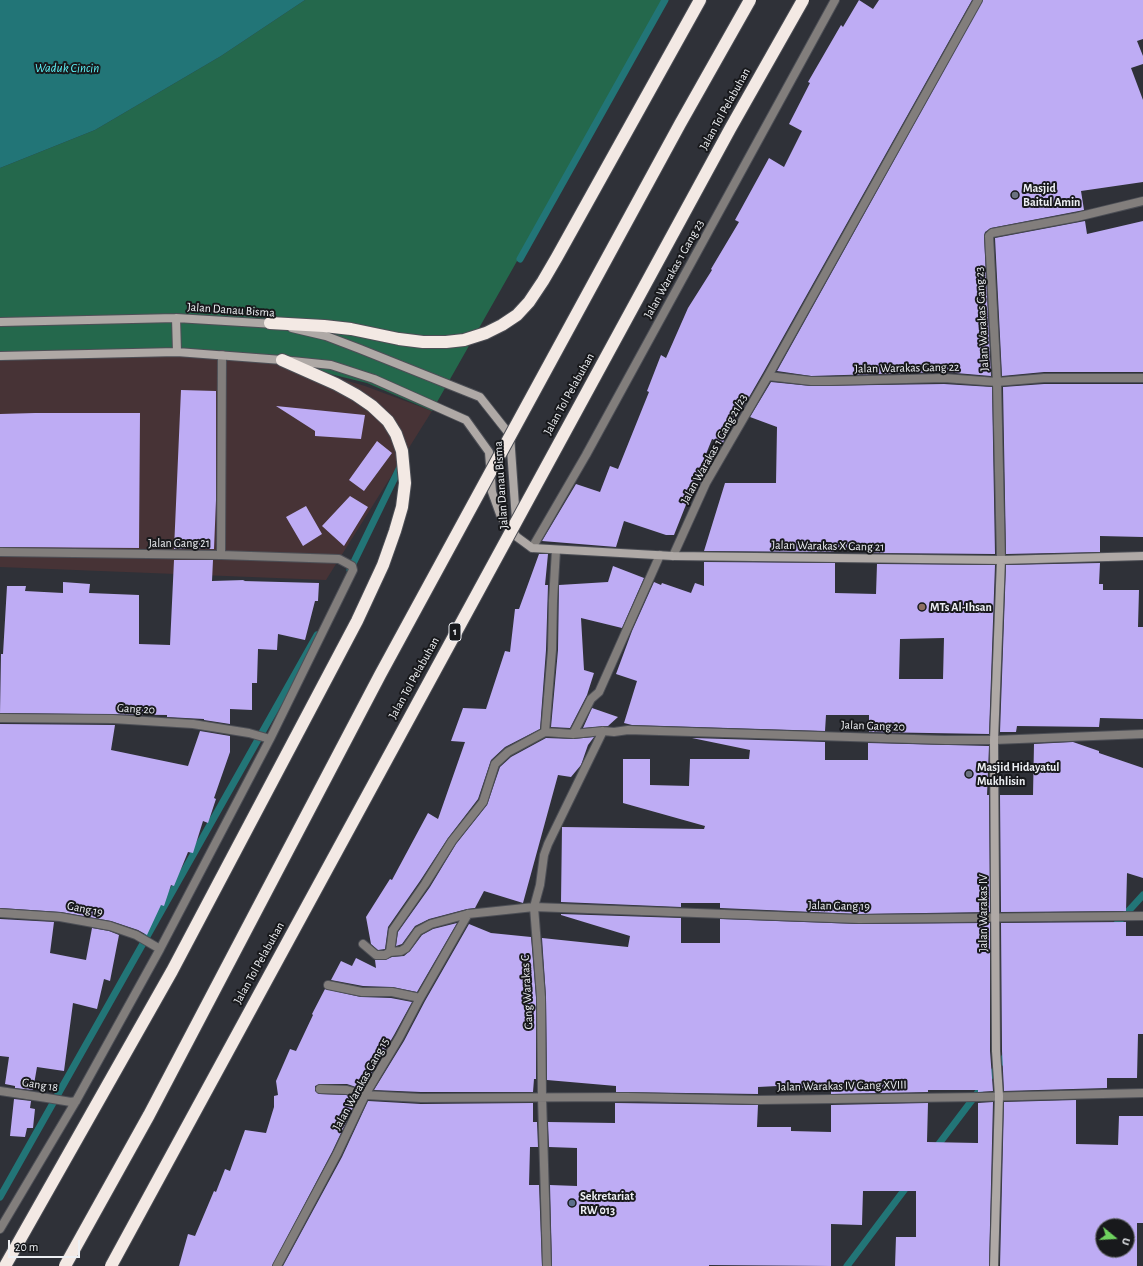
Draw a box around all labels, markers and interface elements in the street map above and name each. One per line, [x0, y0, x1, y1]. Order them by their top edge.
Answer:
water label: Waduk Cincin [35, 60, 99, 76]
street label: Jalan Tol Pelabuhan [697, 66, 753, 152]
place label: Masjid Baitul Amin [1023, 181, 1080, 209]
marker: Masjid Baitul Amin [1010, 190, 1020, 200]
street label: Jalan Warakas 1 Gang 23 [641, 217, 707, 321]
street label: Jalan Warakas Gang 23 [972, 266, 992, 372]
street label: Jalan Danau Bisma [187, 300, 275, 320]
street label: Jalan Tol Pelabuhan [541, 351, 597, 437]
street label: Jalan Warakas Gang 22 [854, 360, 960, 376]
street label: Jalan Warakas 1 Gang 21/23 [678, 391, 750, 507]
street label: Jalan Danau Bisma [491, 441, 511, 529]
street label: Jalan Gang 21 [148, 536, 210, 550]
street label: Jalan Warakas X Gang 21 [771, 538, 885, 554]
place label: MTs Al-Ihsan [930, 600, 992, 614]
marker: MTs Al-Ihsan [917, 602, 927, 612]
road number: 1 [449, 623, 461, 641]
street label: Jalan Tol Pelabuhan [386, 635, 442, 721]
street label: Gang 20 [116, 701, 156, 717]
street label: Jalan Gang 20 [841, 718, 905, 734]
place label: Masjid Hidayatul Mukhlisin [977, 760, 1059, 788]
marker: Masjid Hidayatul Mukhlisin [964, 769, 974, 779]
street label: Jalan Warakas IV [976, 874, 990, 952]
street label: Gang 19 [66, 898, 104, 920]
street label: Jalan Gang 19 [808, 898, 870, 914]
street label: Jalan Tol Pelabuhan [231, 920, 287, 1006]
street label: Gang Warakas C [518, 954, 536, 1030]
street label: Jalan Warakas Gang 15 [330, 1035, 392, 1133]
street label: Gang 18 [21, 1075, 59, 1095]
street label: Jalan Warakas IV Gang XVIII [777, 1078, 907, 1094]
place label: Sekretariat RW 013 [580, 1189, 634, 1217]
marker: Sekretariat RW 013 [567, 1198, 577, 1208]
north arrow [1095, 1218, 1135, 1258]
scale bar [10, 1232, 82, 1258]
text: U [1120, 1237, 1132, 1247]
text: 20 m [15, 1241, 38, 1253]

